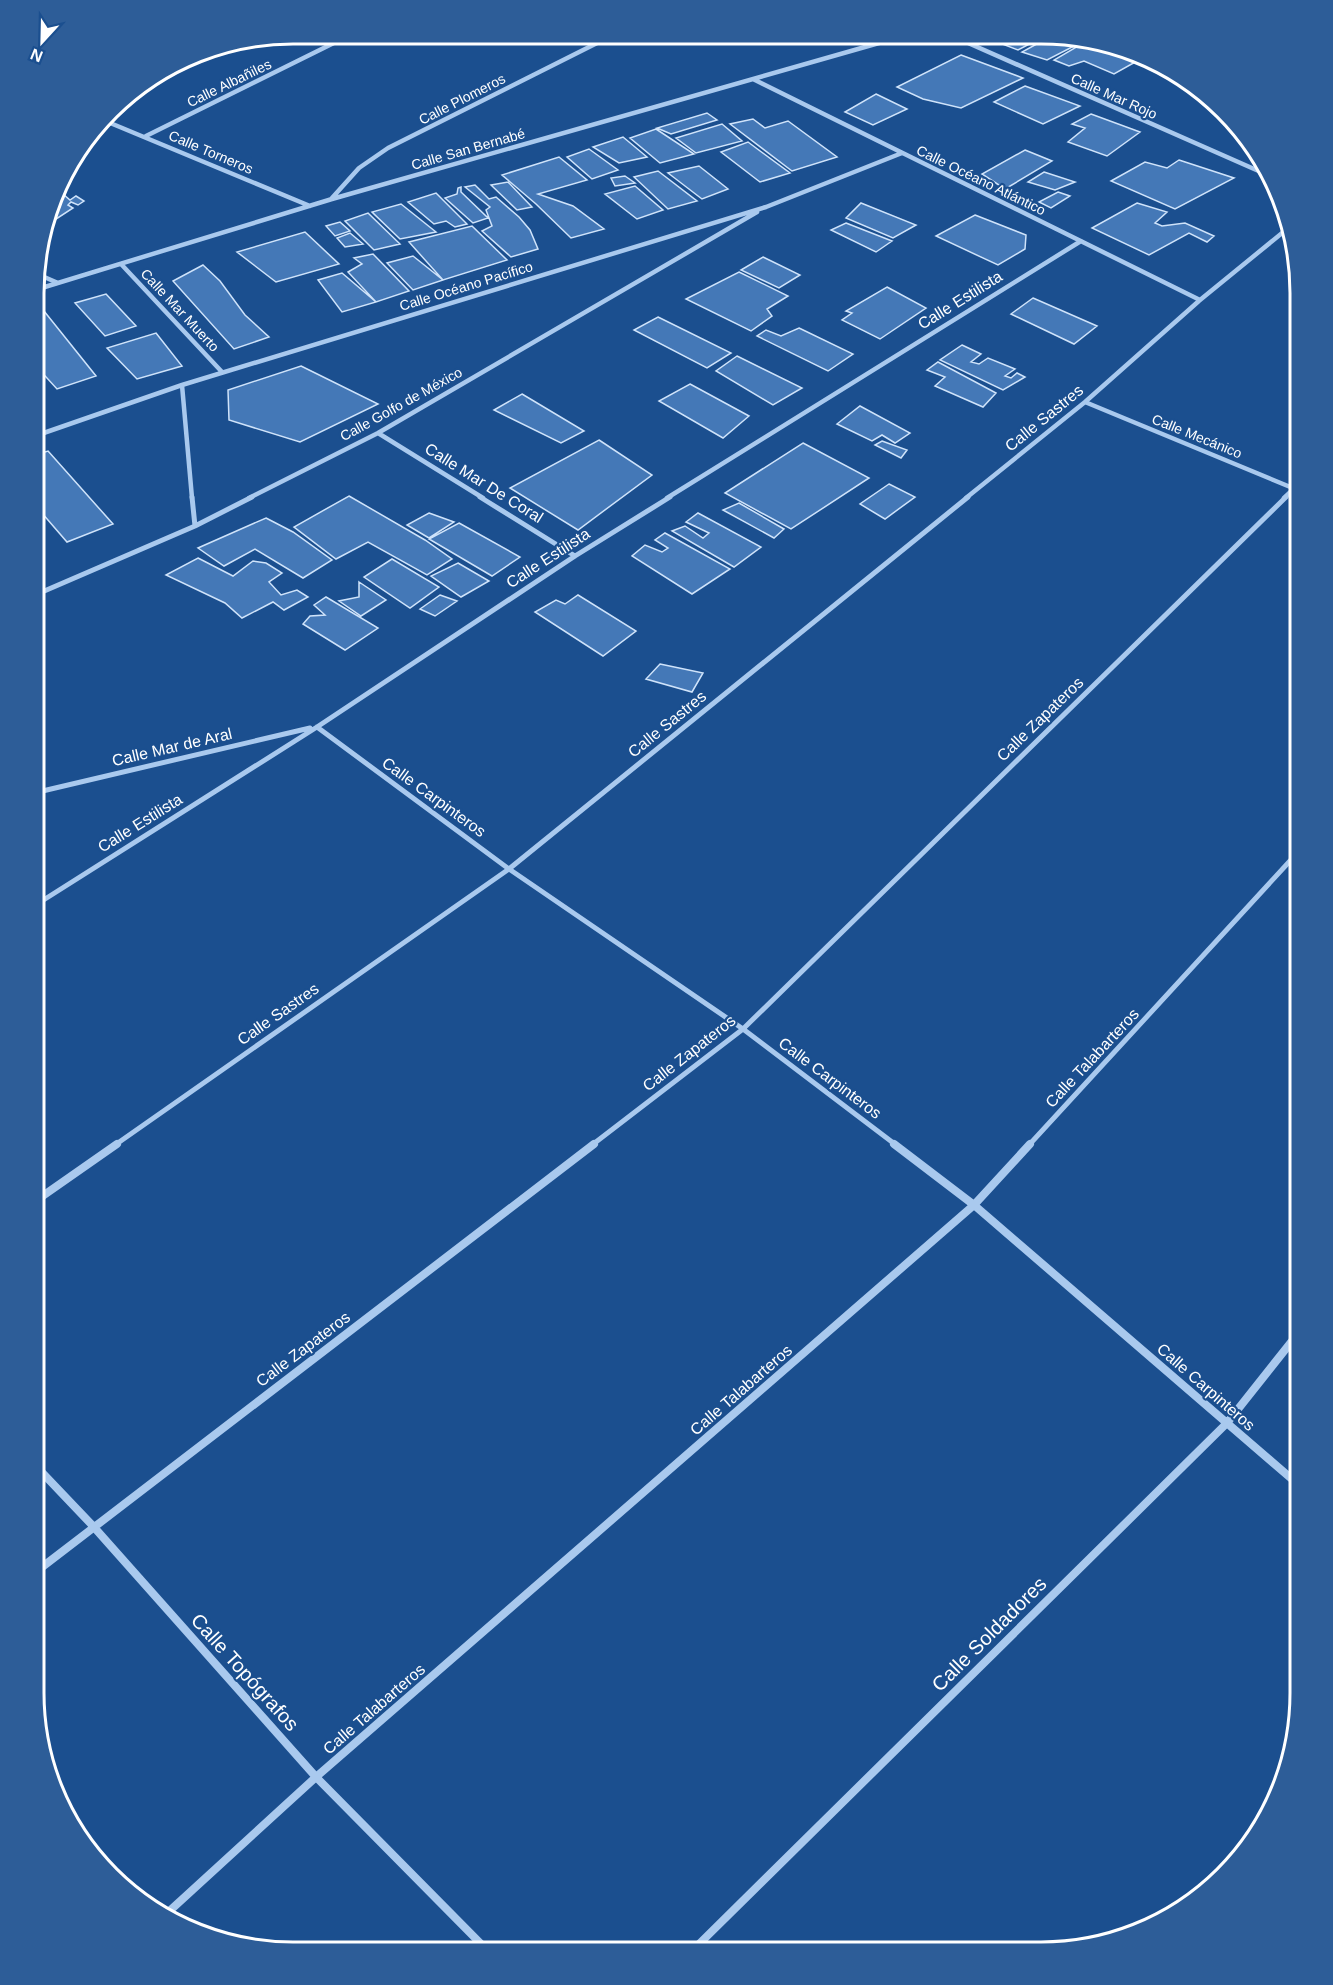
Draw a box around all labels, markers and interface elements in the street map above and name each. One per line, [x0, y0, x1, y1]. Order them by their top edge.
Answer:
north arrow [12, 12, 72, 72]
text: N [28, 45, 45, 65]
street label: Calle Albañiles [184, 56, 274, 110]
street label: Calle Plomeros [416, 70, 508, 128]
street label: Calle Mar Rojo [1068, 70, 1160, 122]
street label: Calle San Bernabé [409, 125, 527, 173]
street label: Calle Torneros [166, 127, 256, 177]
street label: Calle Océano Atlántico [914, 142, 1048, 218]
street label: Calle Océano Pacífico [397, 258, 535, 314]
street label: Calle Mar Muerto [138, 265, 223, 355]
street label: Calle Estilista [915, 267, 1005, 333]
street label: Calle Golfo de México [337, 364, 465, 444]
street label: Calle Sastres [1002, 381, 1086, 455]
street label: Calle Mecánico [1150, 411, 1245, 461]
street label: Calle Mar De Coral [422, 440, 546, 526]
street label: Calle Estilista [503, 525, 593, 591]
street label: Calle Zapateros [993, 674, 1087, 764]
street label: Calle Sastres [625, 687, 709, 761]
street label: Calle Mar de Aral [110, 725, 234, 769]
street label: Calle Carpinteros [379, 754, 489, 840]
street label: Calle Estilista [95, 790, 185, 856]
street label: Calle Sastres [234, 980, 322, 1048]
street label: Calle Talabarteros [1042, 1005, 1142, 1111]
street label: Calle Zapateros [639, 1012, 739, 1094]
street label: Calle Carpinteros [776, 1034, 884, 1122]
street label: Calle Zapateros [253, 1308, 353, 1390]
street label: Calle Carpinteros [1154, 1340, 1258, 1434]
street label: Calle Talabarteros [687, 1341, 795, 1439]
street label: Calle Soldadores [927, 1572, 1051, 1696]
street label: Calle Topógrafos [187, 1609, 303, 1735]
street label: Calle Talabarteros [320, 1660, 428, 1758]

